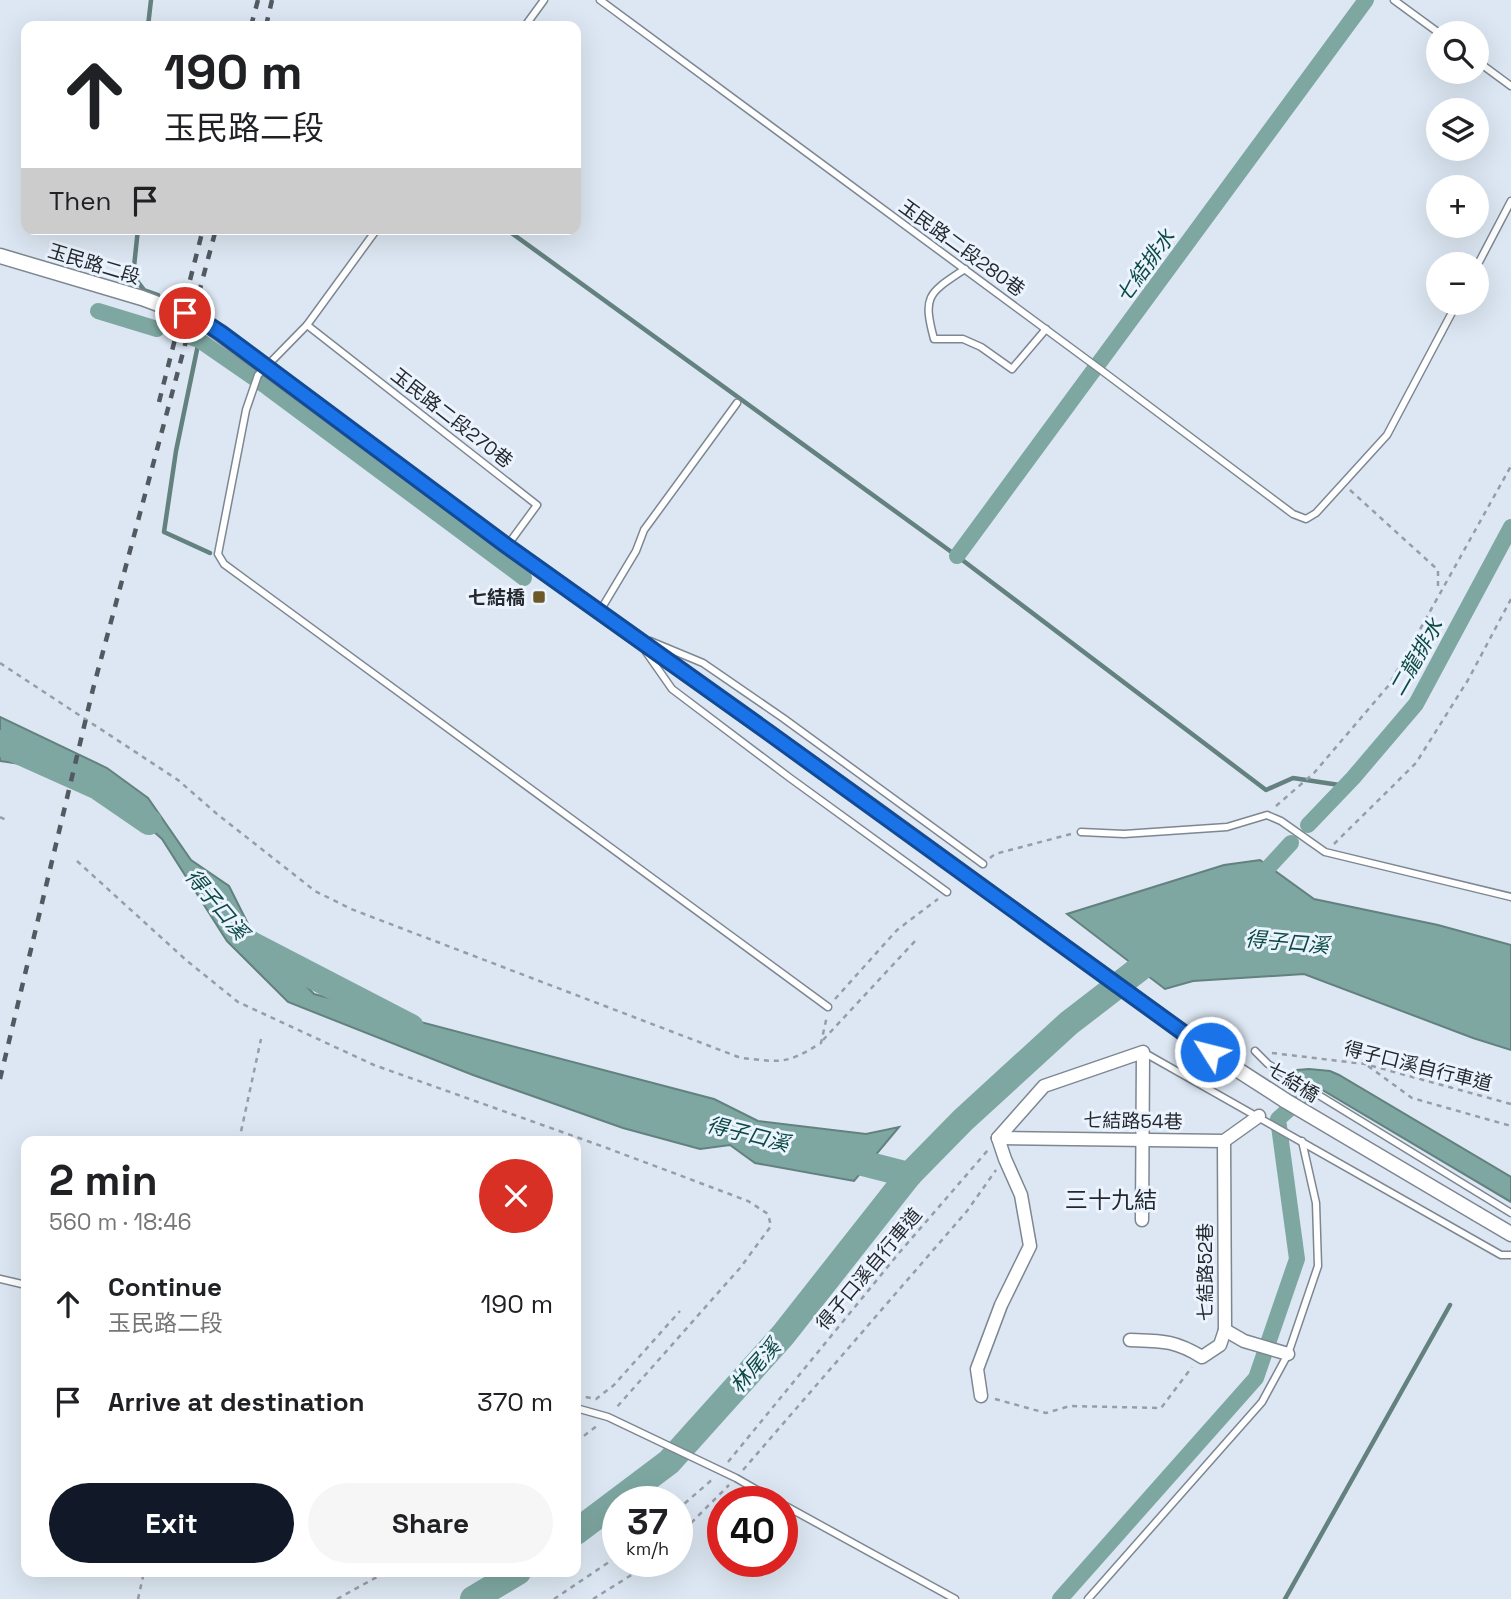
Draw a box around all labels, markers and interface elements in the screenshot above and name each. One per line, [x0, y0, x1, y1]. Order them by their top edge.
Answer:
map controls [1426, 21, 1489, 315]
button: search [1426, 21, 1489, 84]
text: 190 m [164, 41, 302, 103]
icon: ahead [49, 49, 140, 140]
button: layers [1426, 98, 1489, 161]
text: 玉民路二段 [164, 108, 324, 148]
button: + [1426, 175, 1489, 238]
icon: arrive [126, 182, 164, 220]
text: Then [49, 184, 112, 218]
street label: 玉民路二段280巷 [894, 194, 1030, 302]
water label: 七結排水 [1109, 223, 1181, 308]
street label: 玉民路二段 [45, 238, 143, 290]
button: − [1426, 252, 1489, 315]
pin [155, 283, 215, 343]
icon: arrive [166, 294, 204, 332]
street label: 玉民路二段270巷 [386, 363, 518, 473]
place label: 七結橋 [468, 585, 525, 610]
marker: 七結橋 [531, 589, 547, 605]
water label: 二龍排水 [1383, 613, 1449, 700]
water label: 得子口溪 [180, 863, 256, 947]
water label: 得子口溪 [1244, 925, 1333, 959]
position arrow [1173, 1015, 1247, 1089]
street label: 得子口溪自行車道 [1341, 1035, 1495, 1097]
street label: 七結橋 [1262, 1056, 1324, 1108]
street label: 七結路54巷 [1083, 1108, 1183, 1134]
water label: 得子口溪 [704, 1111, 795, 1158]
text: 2 min [49, 1154, 158, 1207]
button: close [479, 1159, 553, 1233]
district label: 三十九結 [1065, 1185, 1157, 1215]
street label: 得子口溪自行車道 [811, 1203, 927, 1335]
text: 560 m · 18:46 [49, 1207, 192, 1237]
street label: 七結路52巷 [1193, 1223, 1218, 1321]
text: Continue [108, 1270, 222, 1304]
icon: ahead [49, 1285, 87, 1323]
text: 190 m [481, 1287, 553, 1321]
text: 玉民路二段 [108, 1308, 223, 1338]
water label: 林尾溪 [724, 1331, 788, 1398]
icon: arrive [49, 1383, 87, 1421]
text: Arrive at destination [108, 1385, 365, 1419]
text: 370 m [477, 1385, 553, 1419]
button: Exit [49, 1483, 294, 1563]
button: Share [308, 1483, 553, 1563]
speed limit sign: 40 [707, 1486, 798, 1577]
text: 37 [627, 1500, 668, 1544]
text: km/h [626, 1537, 669, 1560]

